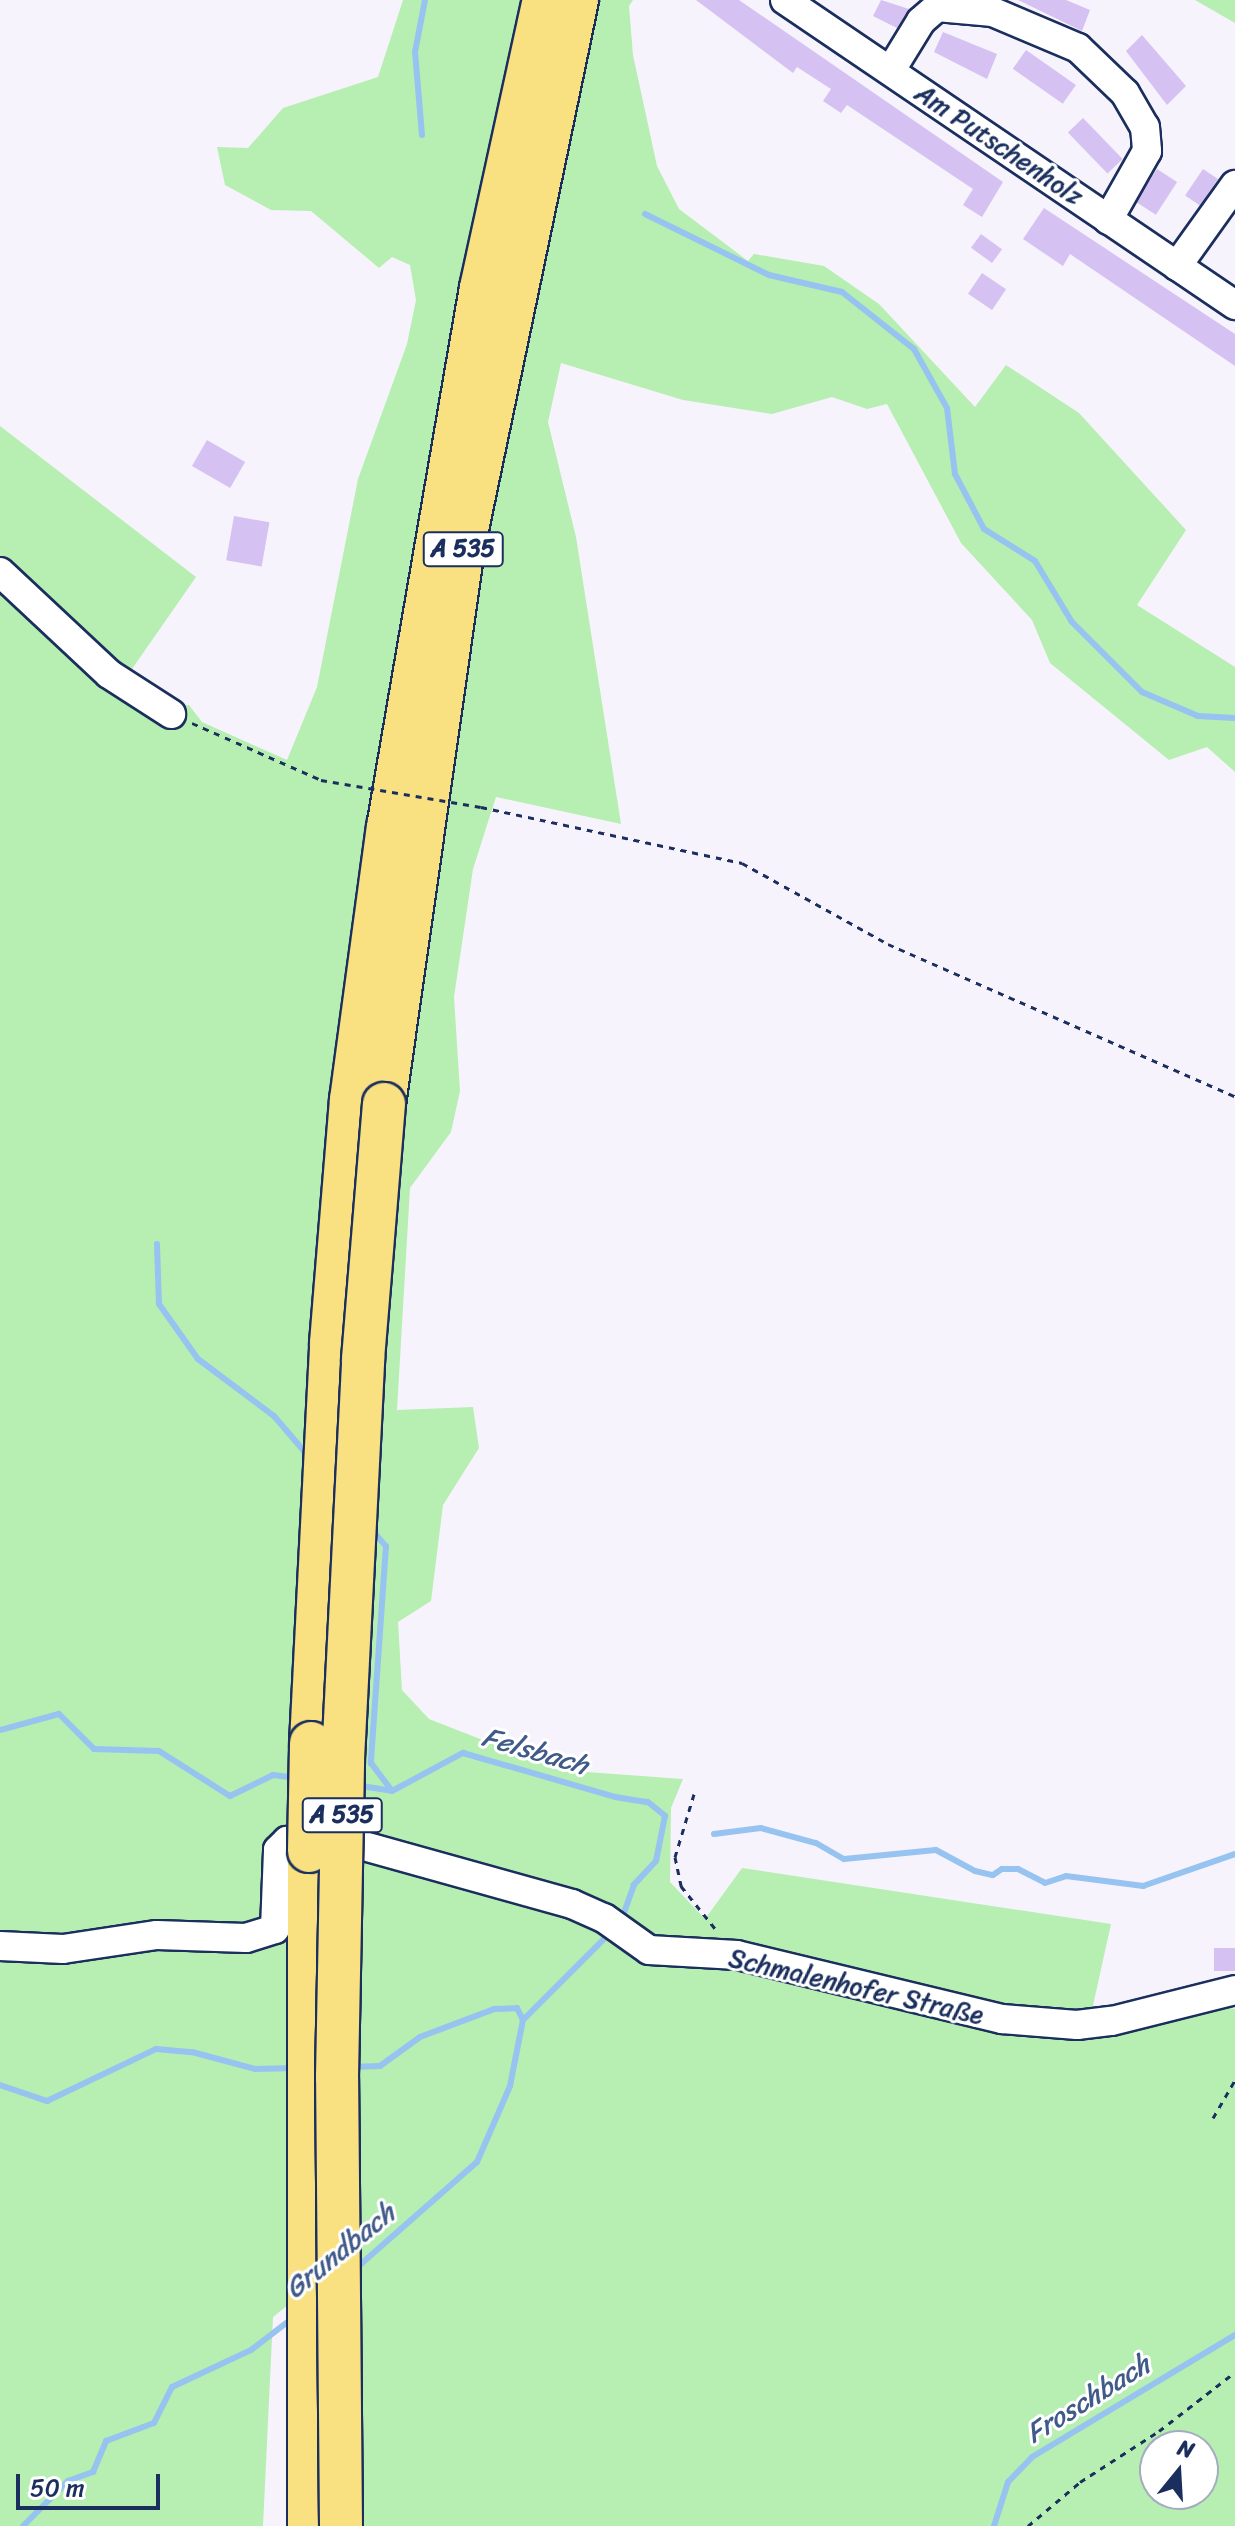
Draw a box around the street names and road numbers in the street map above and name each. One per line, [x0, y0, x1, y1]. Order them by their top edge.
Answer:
street label: Am Putschenholz [909, 77, 1089, 213]
road number: A 535 [421, 529, 505, 569]
road number: A 535 [300, 1795, 384, 1835]
street label: Schmalenhofer Straße [725, 1942, 987, 2032]

